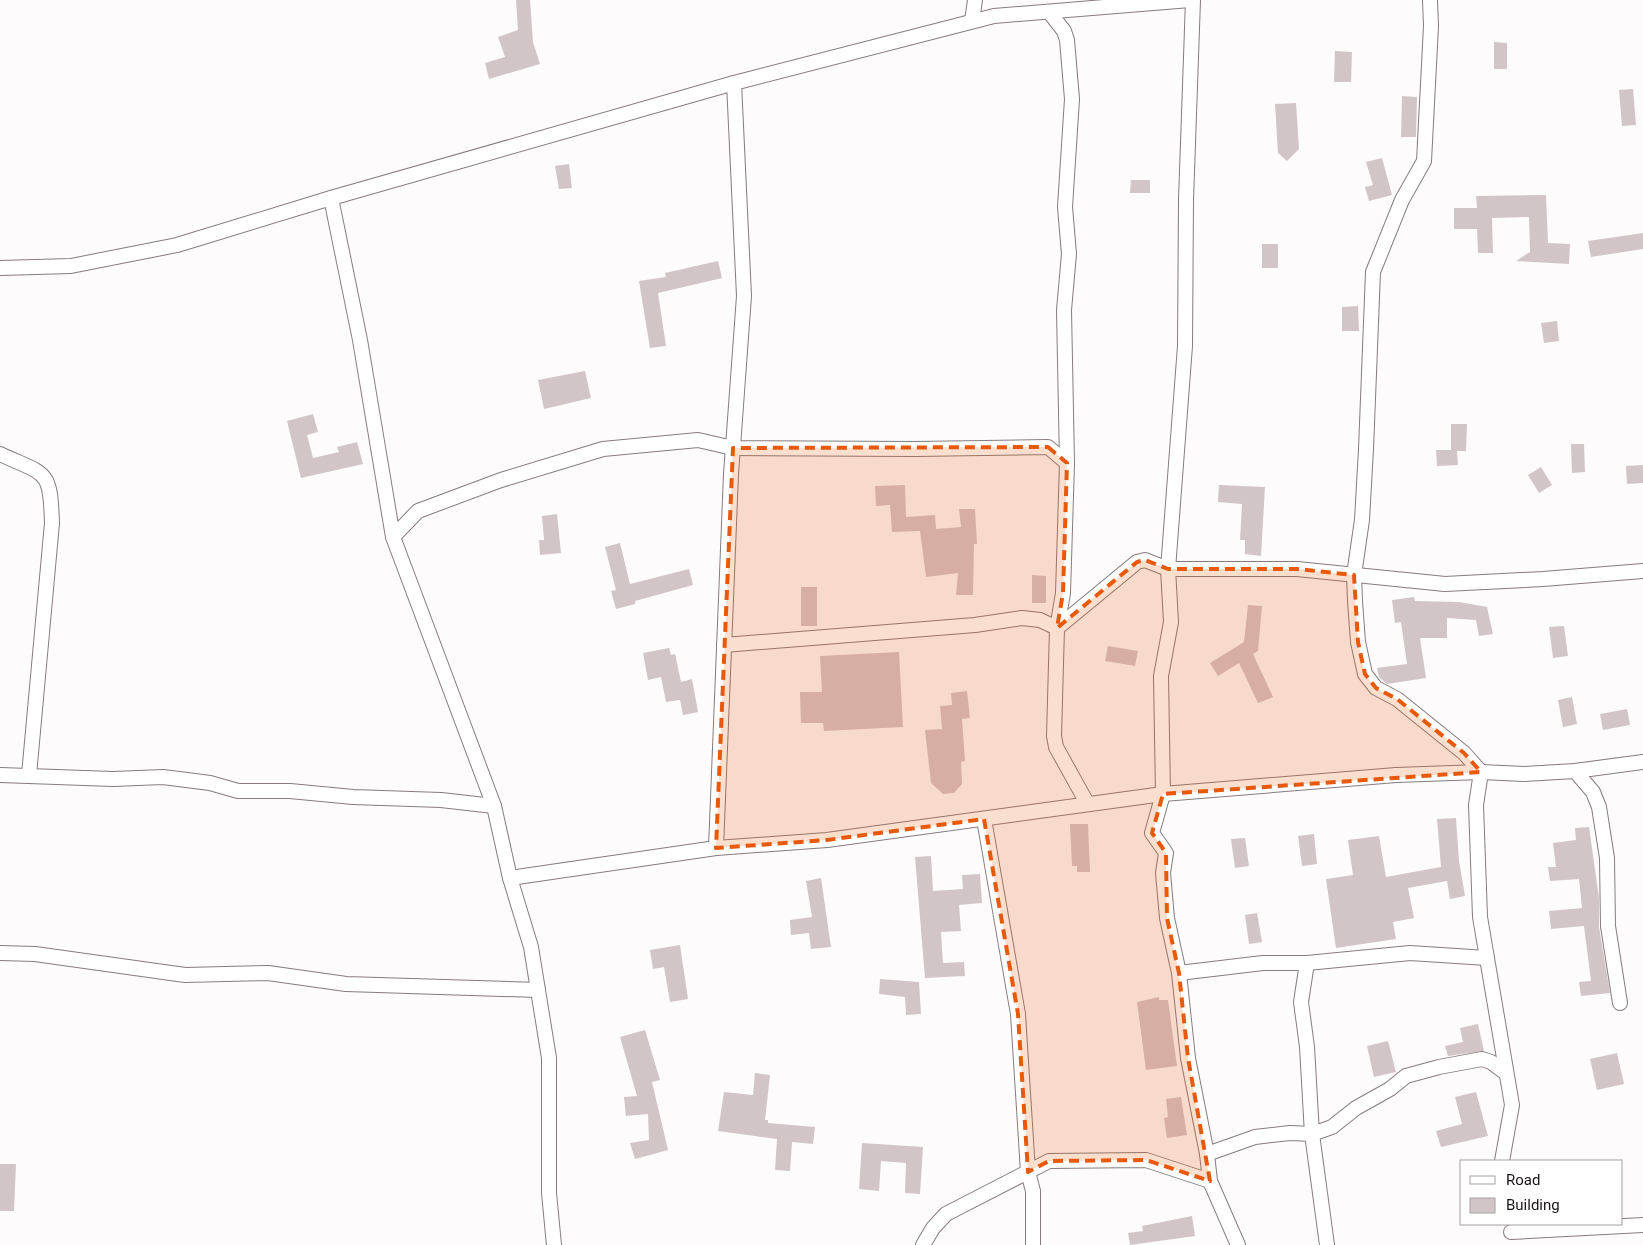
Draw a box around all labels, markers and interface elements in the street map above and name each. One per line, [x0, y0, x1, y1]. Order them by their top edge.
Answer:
legend [1460, 1160, 1623, 1225]
text: Road [1506, 1171, 1540, 1189]
text: Building [1506, 1196, 1560, 1214]

